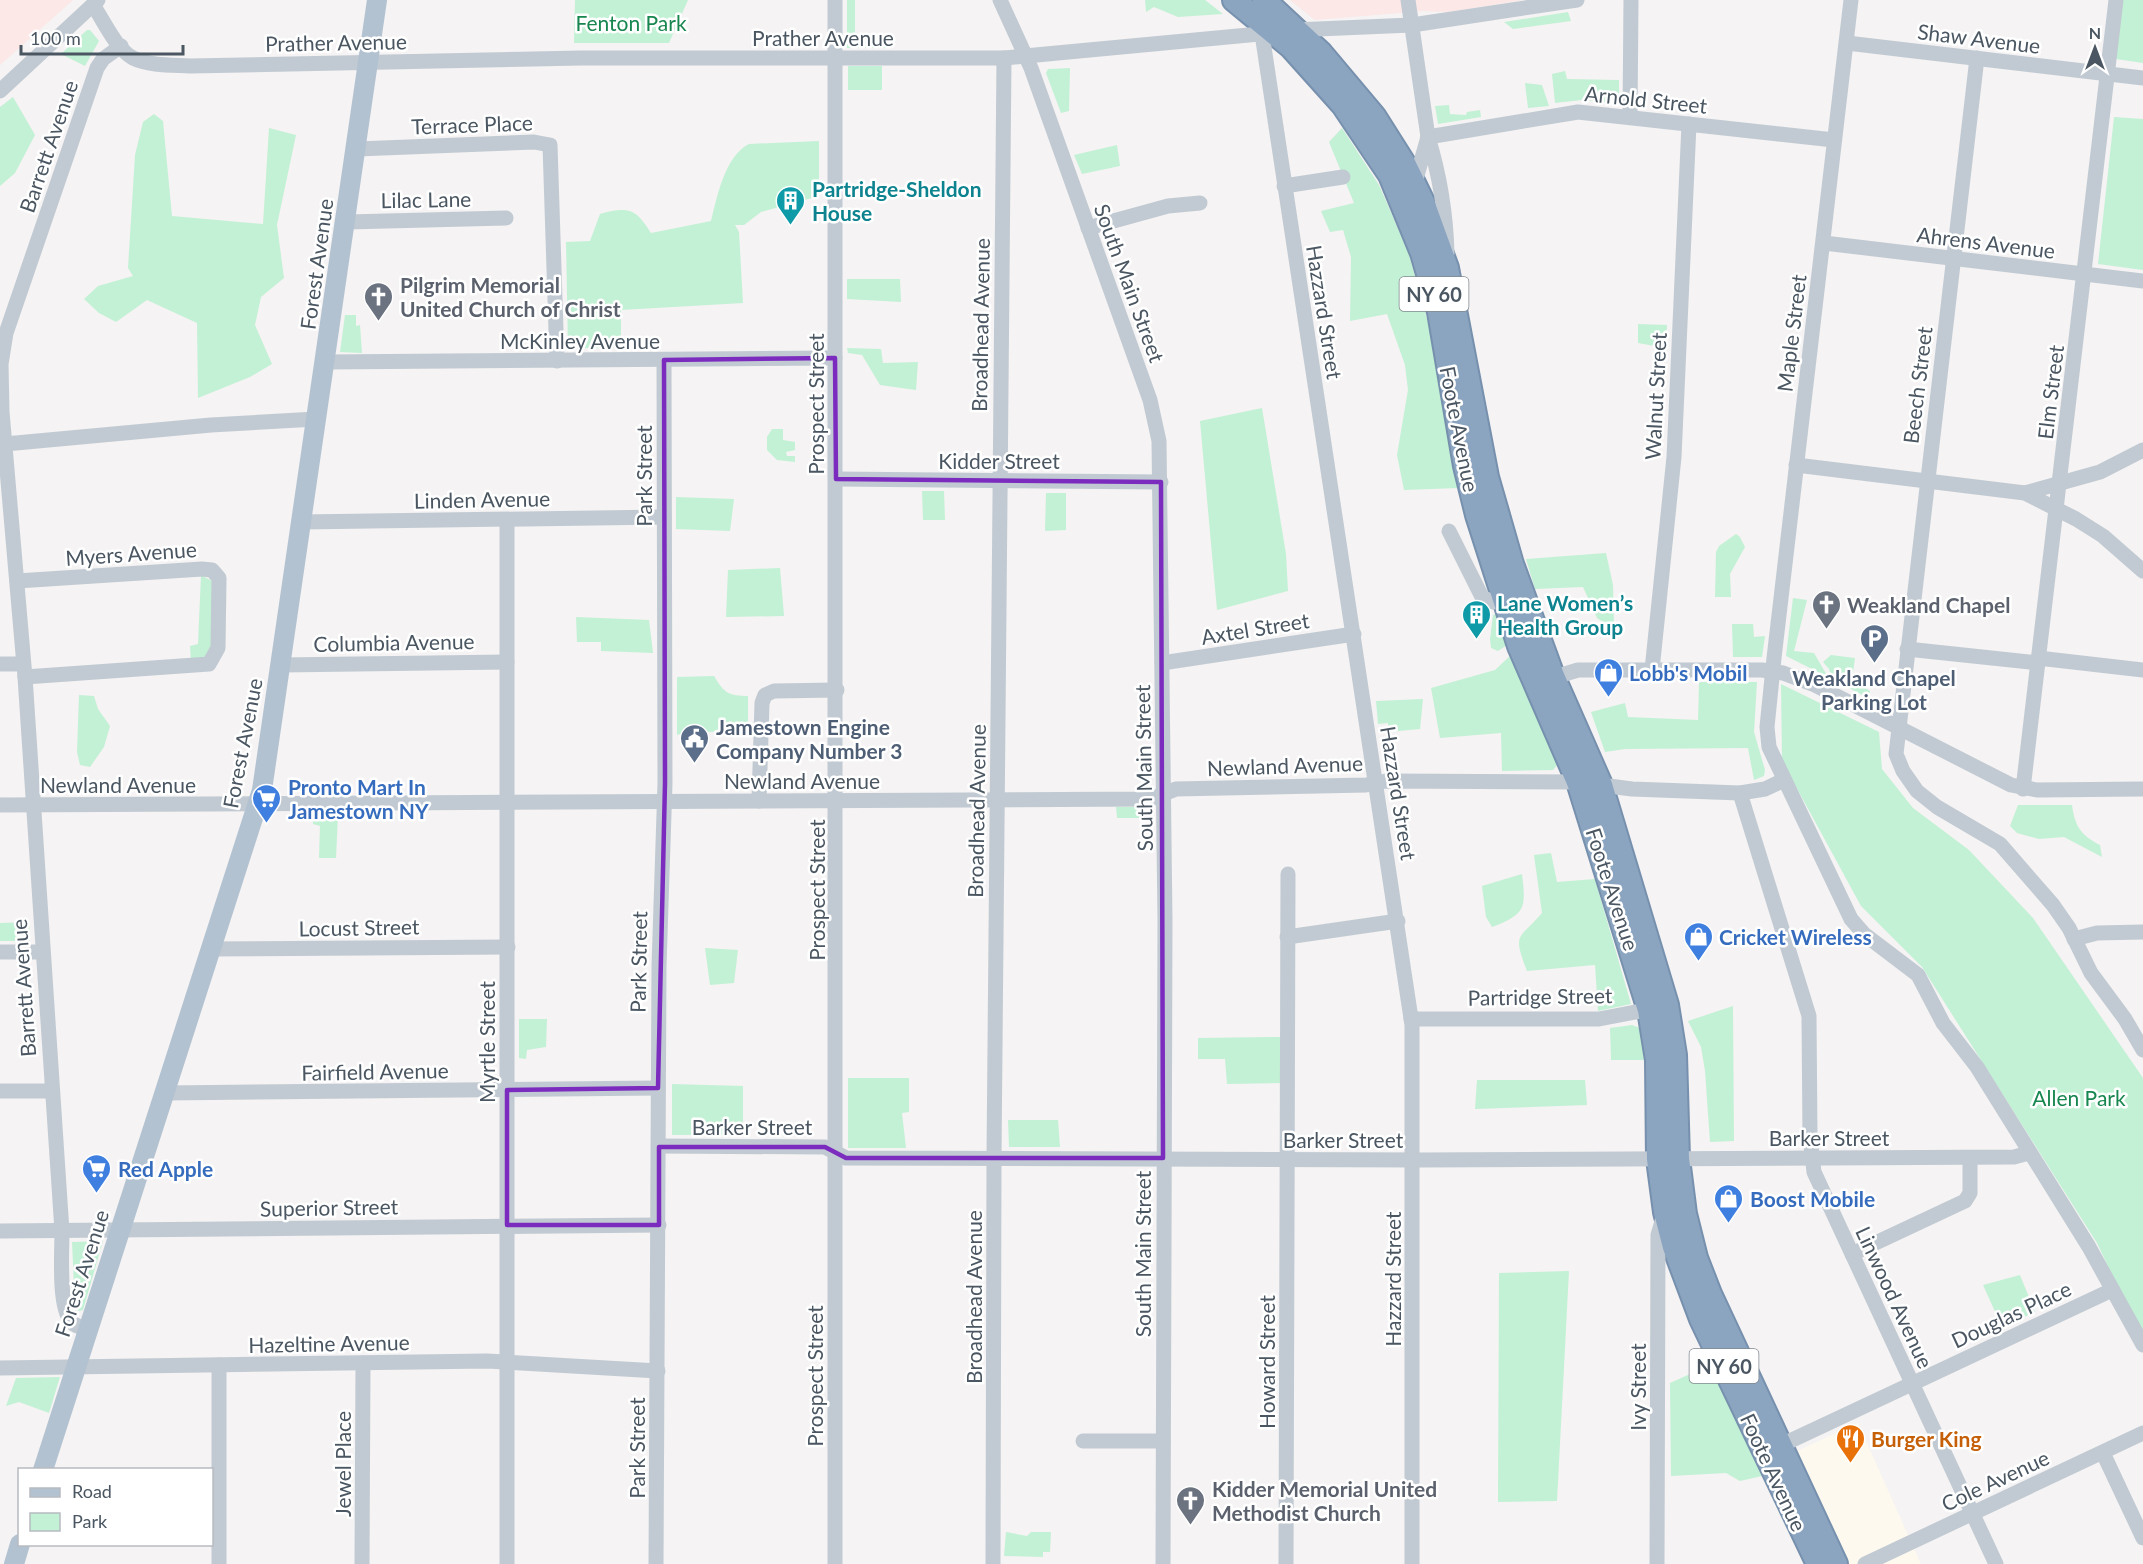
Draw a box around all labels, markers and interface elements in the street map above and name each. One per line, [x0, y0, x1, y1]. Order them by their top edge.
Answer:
park label: Fenton Park [575, 10, 687, 35]
scale bar [21, 18, 183, 56]
street label: Shaw Avenue [1916, 18, 2042, 58]
north arrow [2065, 18, 2125, 78]
text: N [2089, 23, 2101, 42]
street label: Prather Avenue [752, 25, 894, 50]
text: 100 m [30, 27, 81, 49]
street label: Prather Avenue [265, 28, 407, 56]
street label: Barrett Avenue [14, 77, 82, 215]
street label: Arnold Street [1584, 80, 1709, 118]
street label: Terrace Place [411, 109, 533, 139]
place label: Partridge-Sheldon House [812, 176, 981, 225]
building icon: Partridge-Sheldon House [775, 184, 807, 226]
street label: Lilac Lane [380, 186, 472, 212]
street label: Forest Avenue [294, 197, 338, 331]
street label: South Main Street [1090, 200, 1170, 366]
street label: Ahrens Avenue [1915, 221, 2057, 263]
street label: Broadhead Avenue [966, 238, 994, 412]
street label: Hazzard Street [1302, 243, 1348, 381]
place label: Pilgrim Memorial United Church of Christ [400, 272, 621, 321]
street label: Maple Street [1771, 272, 1811, 393]
road number: NY 60 [1400, 277, 1468, 311]
church icon: Pilgrim Memorial United Church of Christ [363, 280, 395, 322]
street label: Beech Street [1897, 324, 1937, 445]
street label: McKinley Avenue [500, 328, 660, 353]
street label: Walnut Street [1639, 331, 1671, 460]
street label: Prospect Street [803, 333, 828, 475]
street label: Elm Street [2032, 343, 2068, 441]
street label: Foote Avenue [1436, 364, 1484, 494]
street label: Park Street [631, 425, 656, 527]
street label: Kidder Street [938, 448, 1060, 473]
street label: Linden Avenue [414, 485, 550, 513]
street label: Myers Avenue [64, 536, 198, 570]
church icon: Weakland Chapel [1810, 588, 1842, 630]
place label: Lane Women’s Health Group [1497, 590, 1633, 639]
place label: Weakland Chapel [1847, 592, 2010, 617]
building icon: Lane Women’s Health Group [1460, 598, 1492, 640]
street label: Axtel Street [1199, 607, 1311, 649]
parking icon: Weakland Chapel Parking Lot [1858, 622, 1890, 664]
street label: Columbia Avenue [313, 628, 475, 656]
shop icon: Lobb's Mobil [1592, 656, 1624, 698]
place label: Lobb's Mobil [1629, 660, 1747, 685]
place label: Weakland Chapel Parking Lot [1792, 665, 1956, 714]
street label: Forest Avenue [217, 676, 267, 810]
street label: South Main Street [1129, 684, 1157, 852]
place label: Jamestown Engine Company Number 3 [716, 714, 902, 763]
public building icon: Jamestown Engine Company Number 3 [679, 722, 711, 764]
street label: Broadhead Avenue [962, 724, 990, 898]
street label: Hazzard Street [1376, 724, 1422, 862]
street label: Newland Avenue [1206, 750, 1364, 780]
street label: Newland Avenue [724, 768, 880, 793]
street label: Newland Avenue [40, 772, 196, 797]
place label: Pronto Mart In Jamestown NY [288, 774, 429, 823]
supermarket icon: Pronto Mart In Jamestown NY [251, 782, 283, 824]
street label: Prospect Street [804, 819, 829, 961]
street label: Foote Avenue [1581, 825, 1645, 953]
street label: Park Street [625, 910, 651, 1013]
street label: Locust Street [298, 913, 420, 941]
street label: Barrett Avenue [6, 918, 40, 1058]
shop icon: Cricket Wireless [1682, 920, 1714, 962]
place label: Cricket Wireless [1719, 924, 1872, 949]
street label: Myrtle Street [474, 981, 499, 1103]
street label: Partridge Street [1467, 982, 1613, 1010]
street label: Fairfield Avenue [301, 1057, 449, 1085]
park label: Allen Park [2032, 1085, 2126, 1110]
street label: Barker Street [692, 1114, 813, 1139]
street label: Barker Street [1769, 1125, 1890, 1150]
street label: Barker Street [1283, 1127, 1404, 1152]
supermarket icon: Red Apple [81, 1152, 113, 1194]
place label: Red Apple [118, 1156, 213, 1181]
street label: South Main Street [1130, 1170, 1155, 1337]
shop icon: Boost Mobile [1713, 1182, 1745, 1224]
place label: Boost Mobile [1750, 1186, 1875, 1211]
street label: Superior Street [260, 1193, 399, 1221]
street label: Forest Avenue [49, 1206, 113, 1340]
street label: Broadhead Avenue [961, 1210, 986, 1384]
street label: Hazzard Street [1380, 1211, 1405, 1347]
street label: Linwood Avenue [1851, 1222, 1939, 1372]
street label: Douglas Place [1947, 1275, 2075, 1353]
street label: Howard Street [1254, 1295, 1279, 1429]
street label: Prospect Street [802, 1305, 827, 1447]
street label: Hazeltine Avenue [248, 1329, 410, 1357]
street label: Ivy Street [1625, 1343, 1650, 1431]
road number: NY 60 [1690, 1349, 1758, 1383]
street label: Park Street [624, 1397, 649, 1499]
street label: Foote Avenue [1736, 1409, 1812, 1535]
street label: Jewel Place [330, 1411, 355, 1517]
restaurant icon: Burger King [1834, 1422, 1866, 1464]
place label: Burger King [1871, 1426, 1981, 1451]
street label: Cole Avenue [1937, 1444, 2053, 1516]
legend [18, 1468, 213, 1546]
place label: Kidder Memorial United Methodist Church [1212, 1476, 1437, 1525]
text: Road [72, 1480, 112, 1502]
church icon: Kidder Memorial United Methodist Church [1175, 1484, 1207, 1526]
text: Park [72, 1510, 108, 1532]

